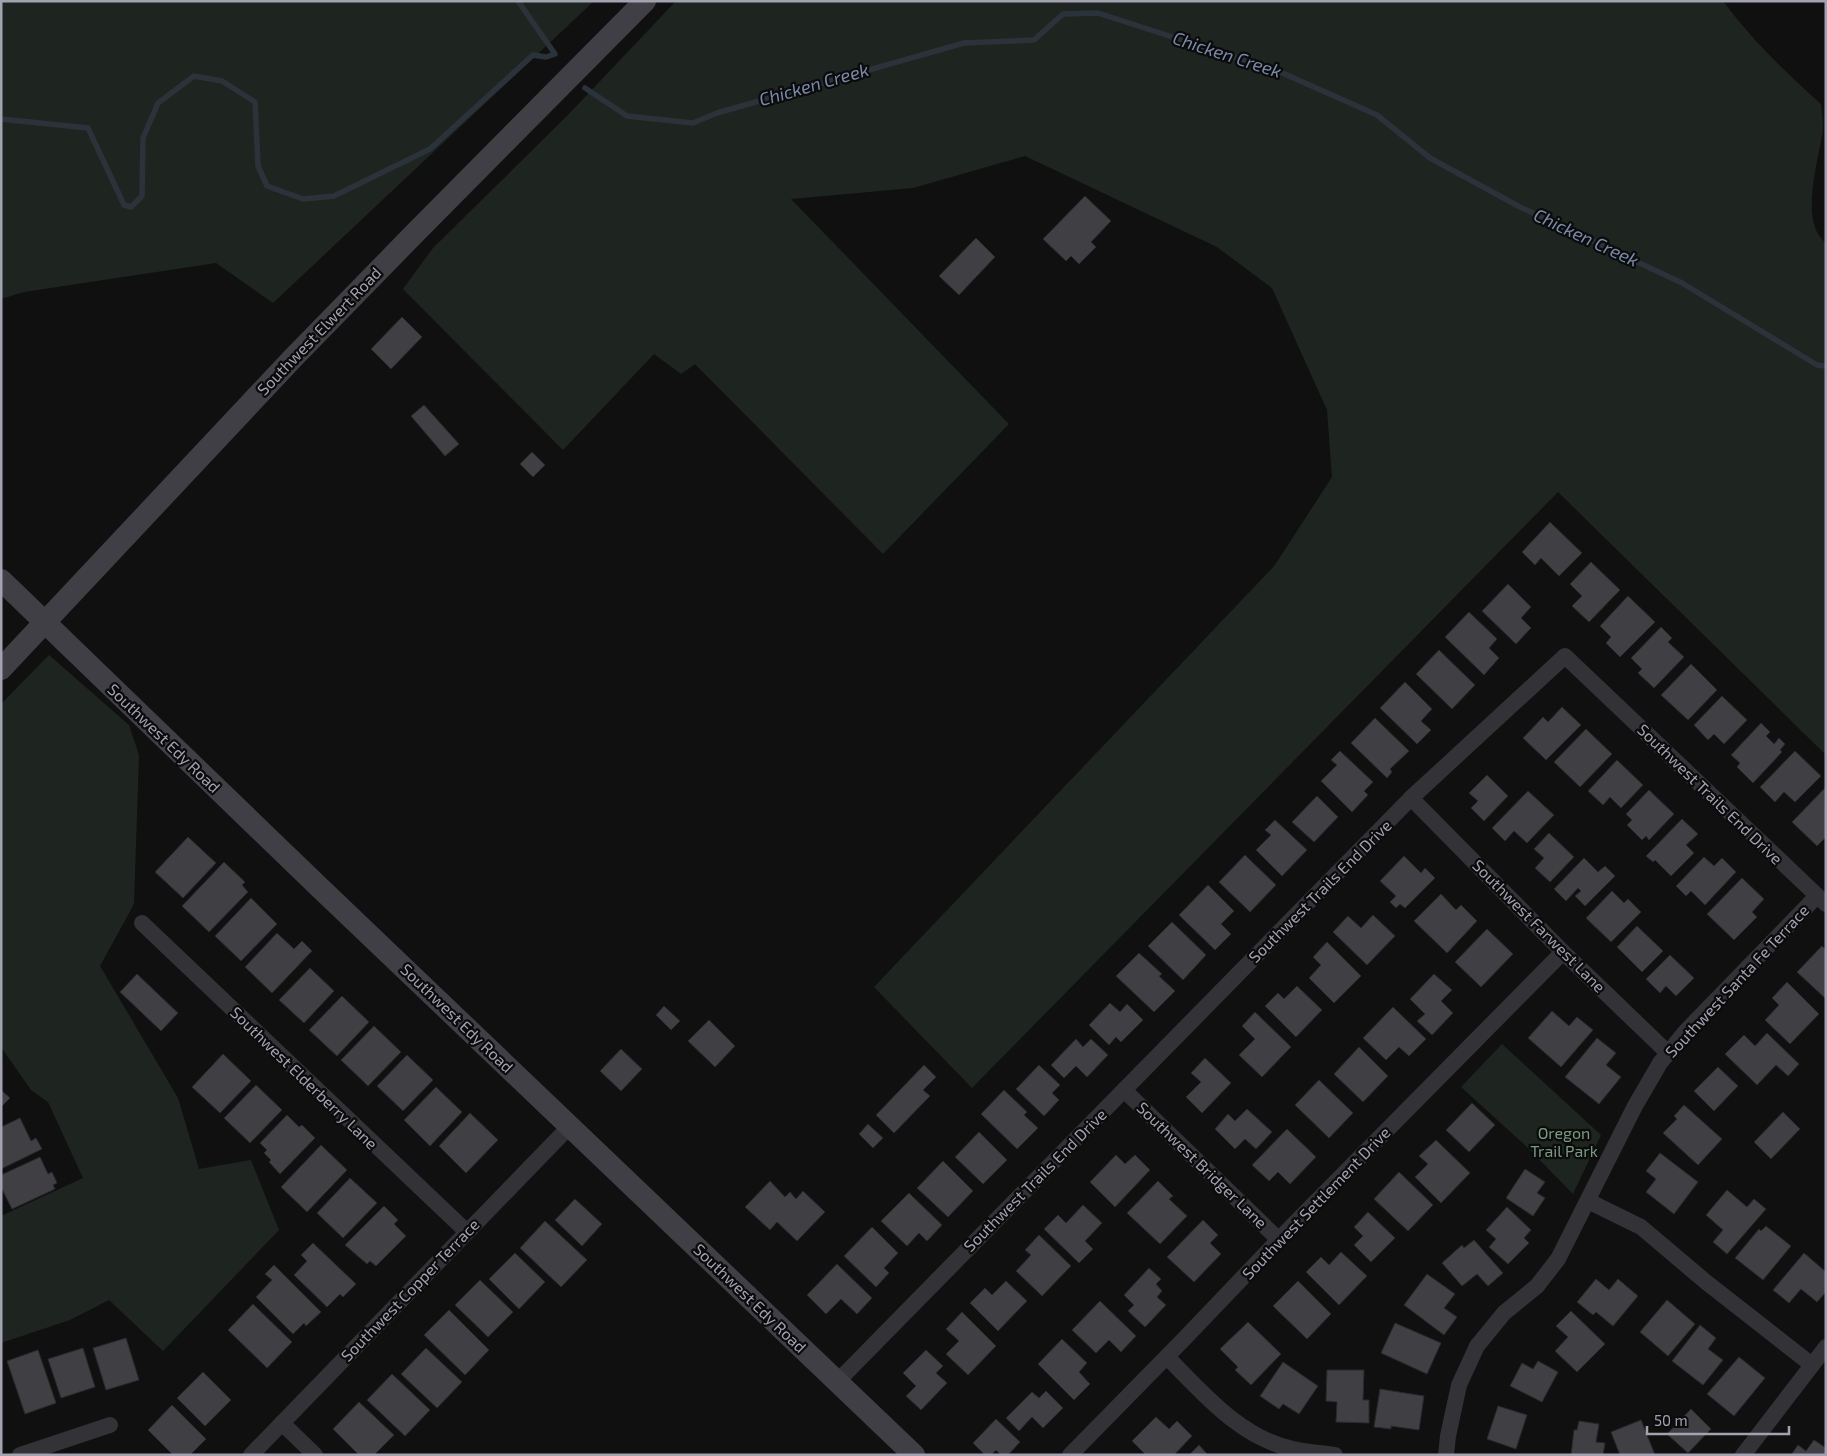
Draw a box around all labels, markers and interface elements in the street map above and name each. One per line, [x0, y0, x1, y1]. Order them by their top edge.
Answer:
water label: Chicken Creek [1170, 26, 1284, 82]
water label: Chicken Creek [756, 58, 871, 110]
water label: Chicken Creek [1531, 203, 1642, 271]
street label: Southwest Elwert Road [253, 263, 385, 398]
street label: Southwest Edy Road [104, 679, 224, 796]
street label: Southwest Trails End Drive [1634, 719, 1787, 868]
street label: Southwest Trails End Drive [1244, 815, 1395, 966]
street label: Southwest Farwest Lane [1469, 855, 1610, 996]
street label: Southwest Santa Fe Terrace [1661, 900, 1812, 1061]
street label: Southwest Edy Road [397, 959, 517, 1076]
street label: Southwest Elderberry Lane [227, 1002, 382, 1153]
street label: Southwest Bridger Lane [1133, 1098, 1271, 1232]
street label: Southwest Trails End Drive [959, 1104, 1110, 1255]
street label: Southwest Settlement Drive [1238, 1122, 1394, 1283]
park label: Oregon Trail Park [1530, 1123, 1598, 1160]
street label: Southwest Copper Terrace [337, 1214, 483, 1365]
street label: Southwest Edy Road [690, 1239, 810, 1356]
scale bar [1647, 1404, 1790, 1436]
text: 50 m [1654, 1411, 1688, 1429]

